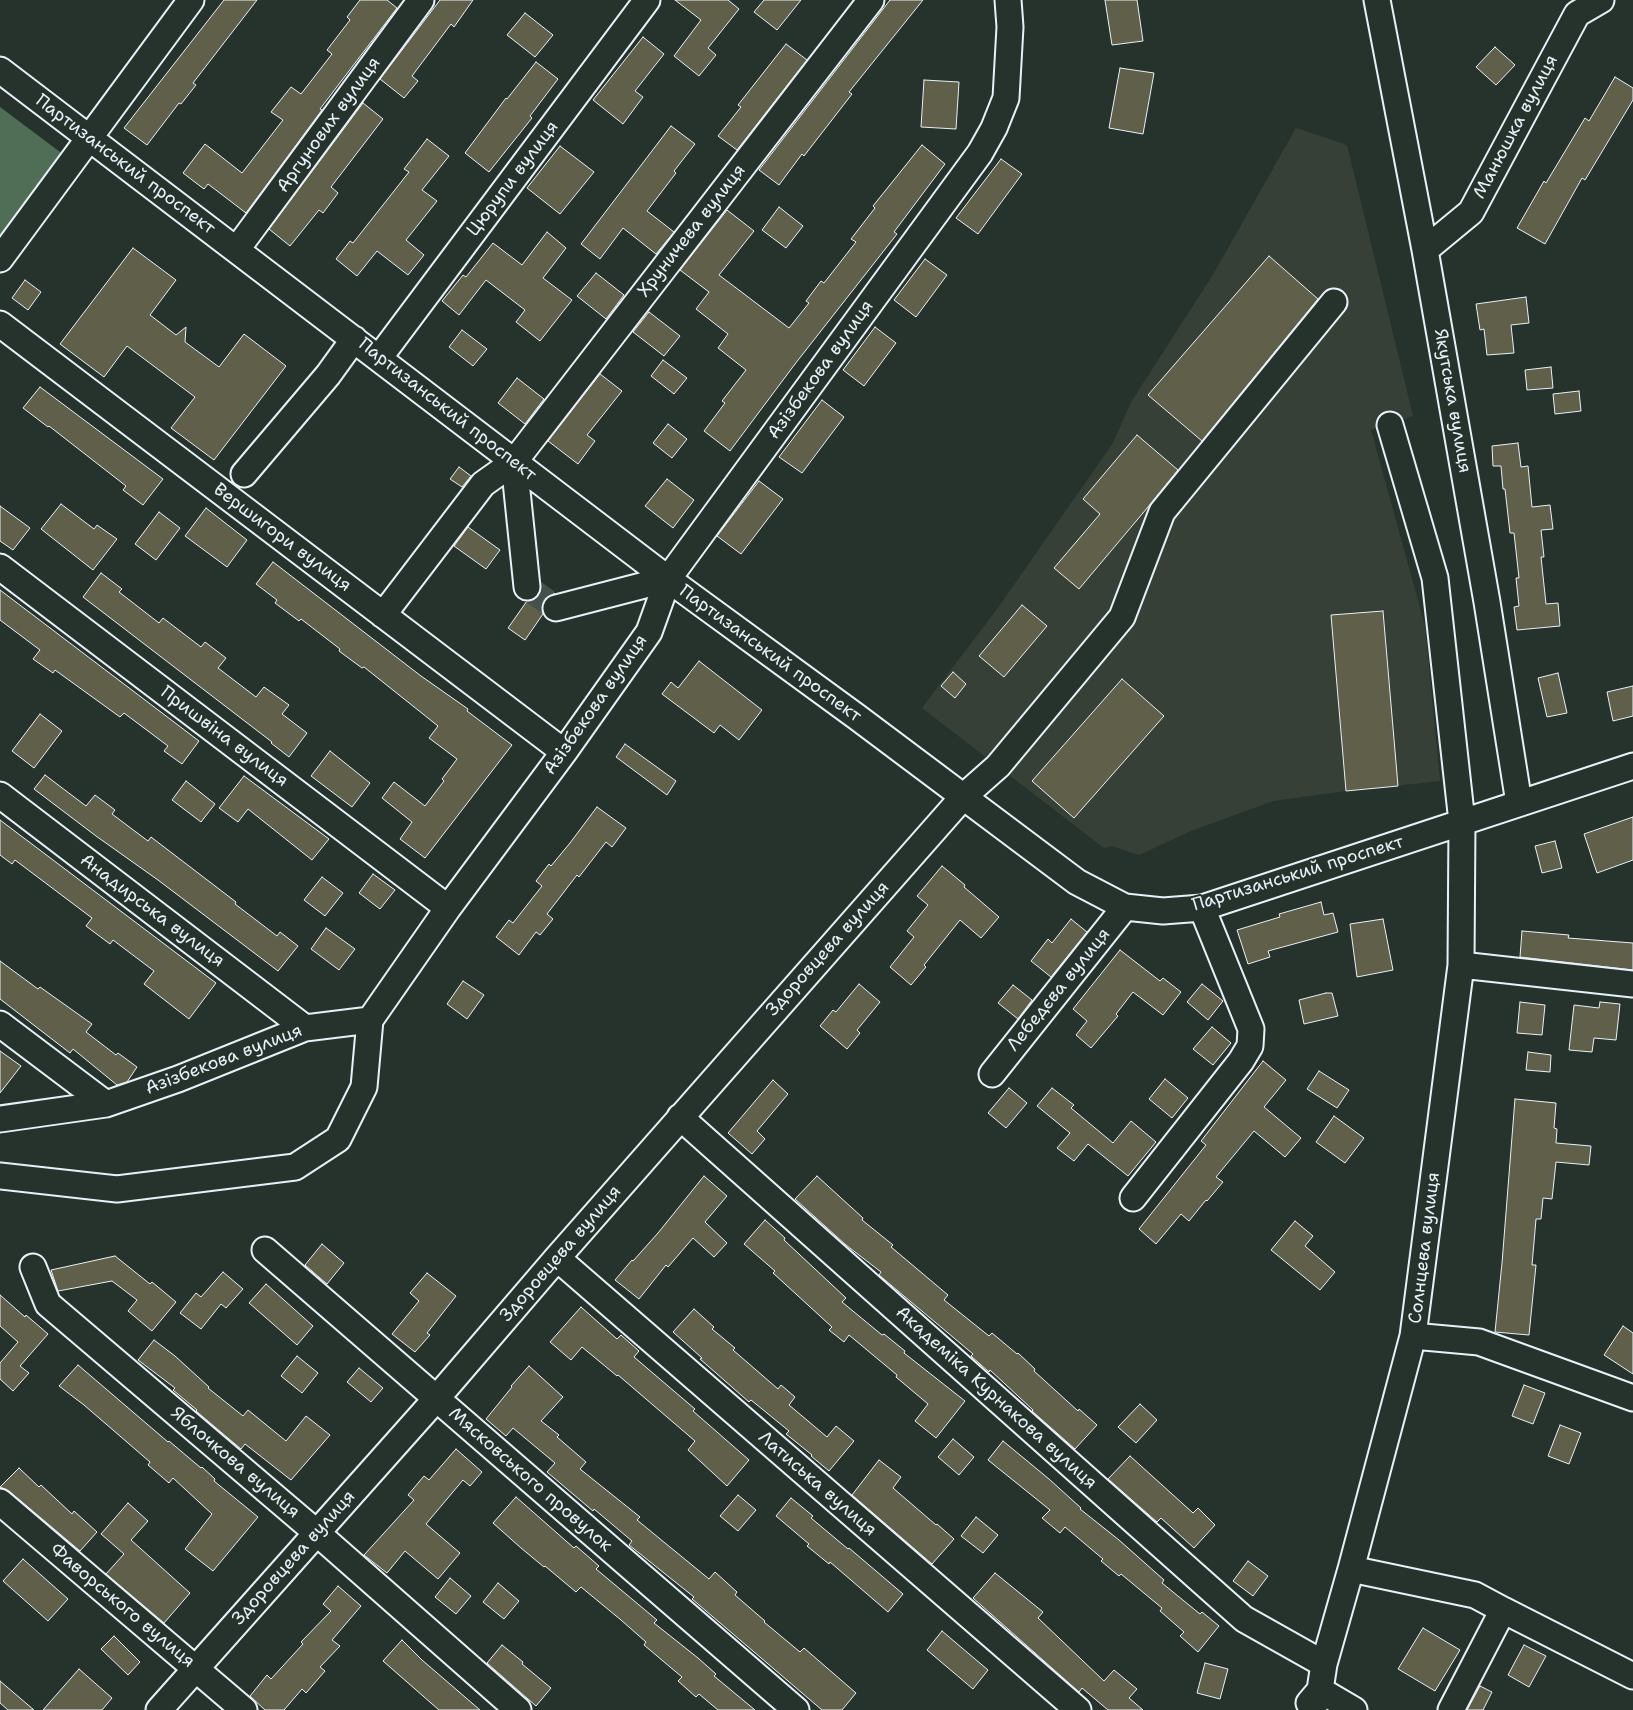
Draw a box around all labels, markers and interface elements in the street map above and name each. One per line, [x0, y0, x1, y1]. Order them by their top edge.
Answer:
street label: Манюшка вулиця [1469, 51, 1563, 203]
street label: Аргунових вулиця [273, 53, 385, 197]
street label: Партизанський проспект [31, 90, 219, 240]
street label: Цюрупи вулиця [463, 117, 563, 241]
street label: Хруничева вулиця [633, 160, 751, 302]
street label: Азізбекова вулиця [763, 296, 879, 444]
street label: Якутська вулиця [1429, 327, 1475, 475]
street label: Партизанський проспект [354, 334, 540, 486]
street label: Вершигори вулиця [209, 479, 355, 597]
street label: Партизанський проспект [675, 581, 865, 727]
street label: Азізбекова вулиця [539, 631, 653, 779]
street label: Пришвіна вулиця [156, 682, 292, 792]
street label: Партизанський проспект [1190, 832, 1406, 916]
street label: Анадирська вулиця [76, 850, 228, 972]
street label: Здоровцева вулиця [762, 877, 894, 1021]
street label: Лебедєва вулиця [1003, 924, 1115, 1056]
street label: Азізбекова вулиця [143, 1020, 305, 1100]
street label: Солнцева вулиця [1405, 1171, 1445, 1325]
street label: Здоровцева вулиця [496, 1181, 626, 1327]
street label: Академіка Курнакова вулиця [891, 1302, 1101, 1494]
street label: Яблочкова вулиця [166, 1403, 304, 1523]
street label: Мясковського провулок [444, 1403, 616, 1557]
street label: Латиська вулиця [753, 1427, 881, 1541]
street label: Здоровцева вулиця [228, 1486, 360, 1630]
street label: Фаворського вулиця [45, 1539, 199, 1673]

